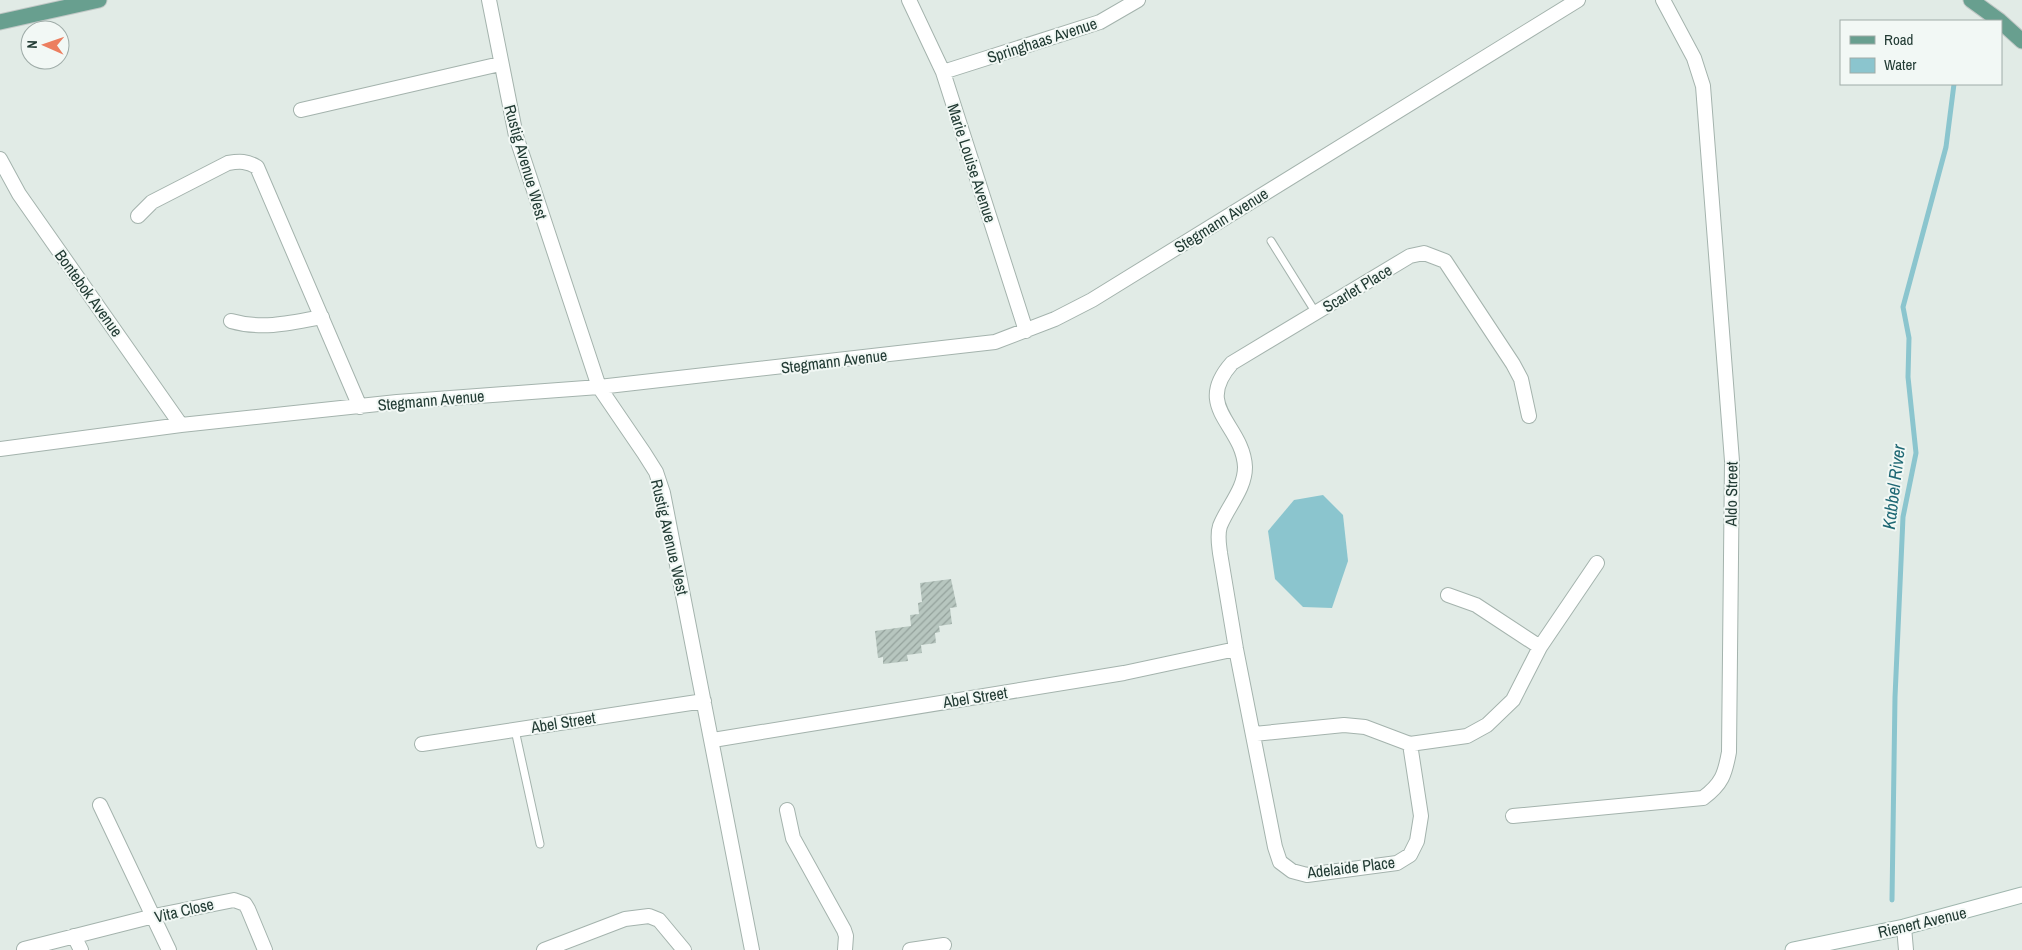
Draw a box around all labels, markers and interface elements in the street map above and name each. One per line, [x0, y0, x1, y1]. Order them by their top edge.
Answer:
street label: Springhaas Avenue [984, 12, 1100, 68]
north arrow [20, 20, 70, 70]
legend [1840, 20, 2002, 85]
text: Road [1884, 29, 1913, 50]
text: N [23, 40, 41, 49]
text: Water [1884, 54, 1916, 75]
street label: Marie Louise Avenue [942, 101, 1002, 225]
street label: Rustig Avenue West [499, 102, 553, 222]
street label: Stegmann Avenue [1170, 182, 1272, 258]
street label: Bontebok Avenue [50, 245, 128, 341]
street label: Scarlet Place [1318, 259, 1396, 317]
street label: Stegmann Avenue [780, 344, 888, 378]
street label: Stegmann Avenue [377, 384, 485, 416]
water label: Kabbel River [1876, 442, 1911, 531]
street label: Aldo Street [1719, 461, 1743, 528]
street label: Rustig Avenue West [646, 477, 694, 598]
street label: Abel Street [940, 681, 1009, 713]
street label: Abel Street [528, 706, 597, 738]
street label: Adelaide Place [1305, 851, 1396, 883]
street label: Vita Close [152, 892, 216, 928]
street label: Rienert Avenue [1876, 901, 1968, 943]

